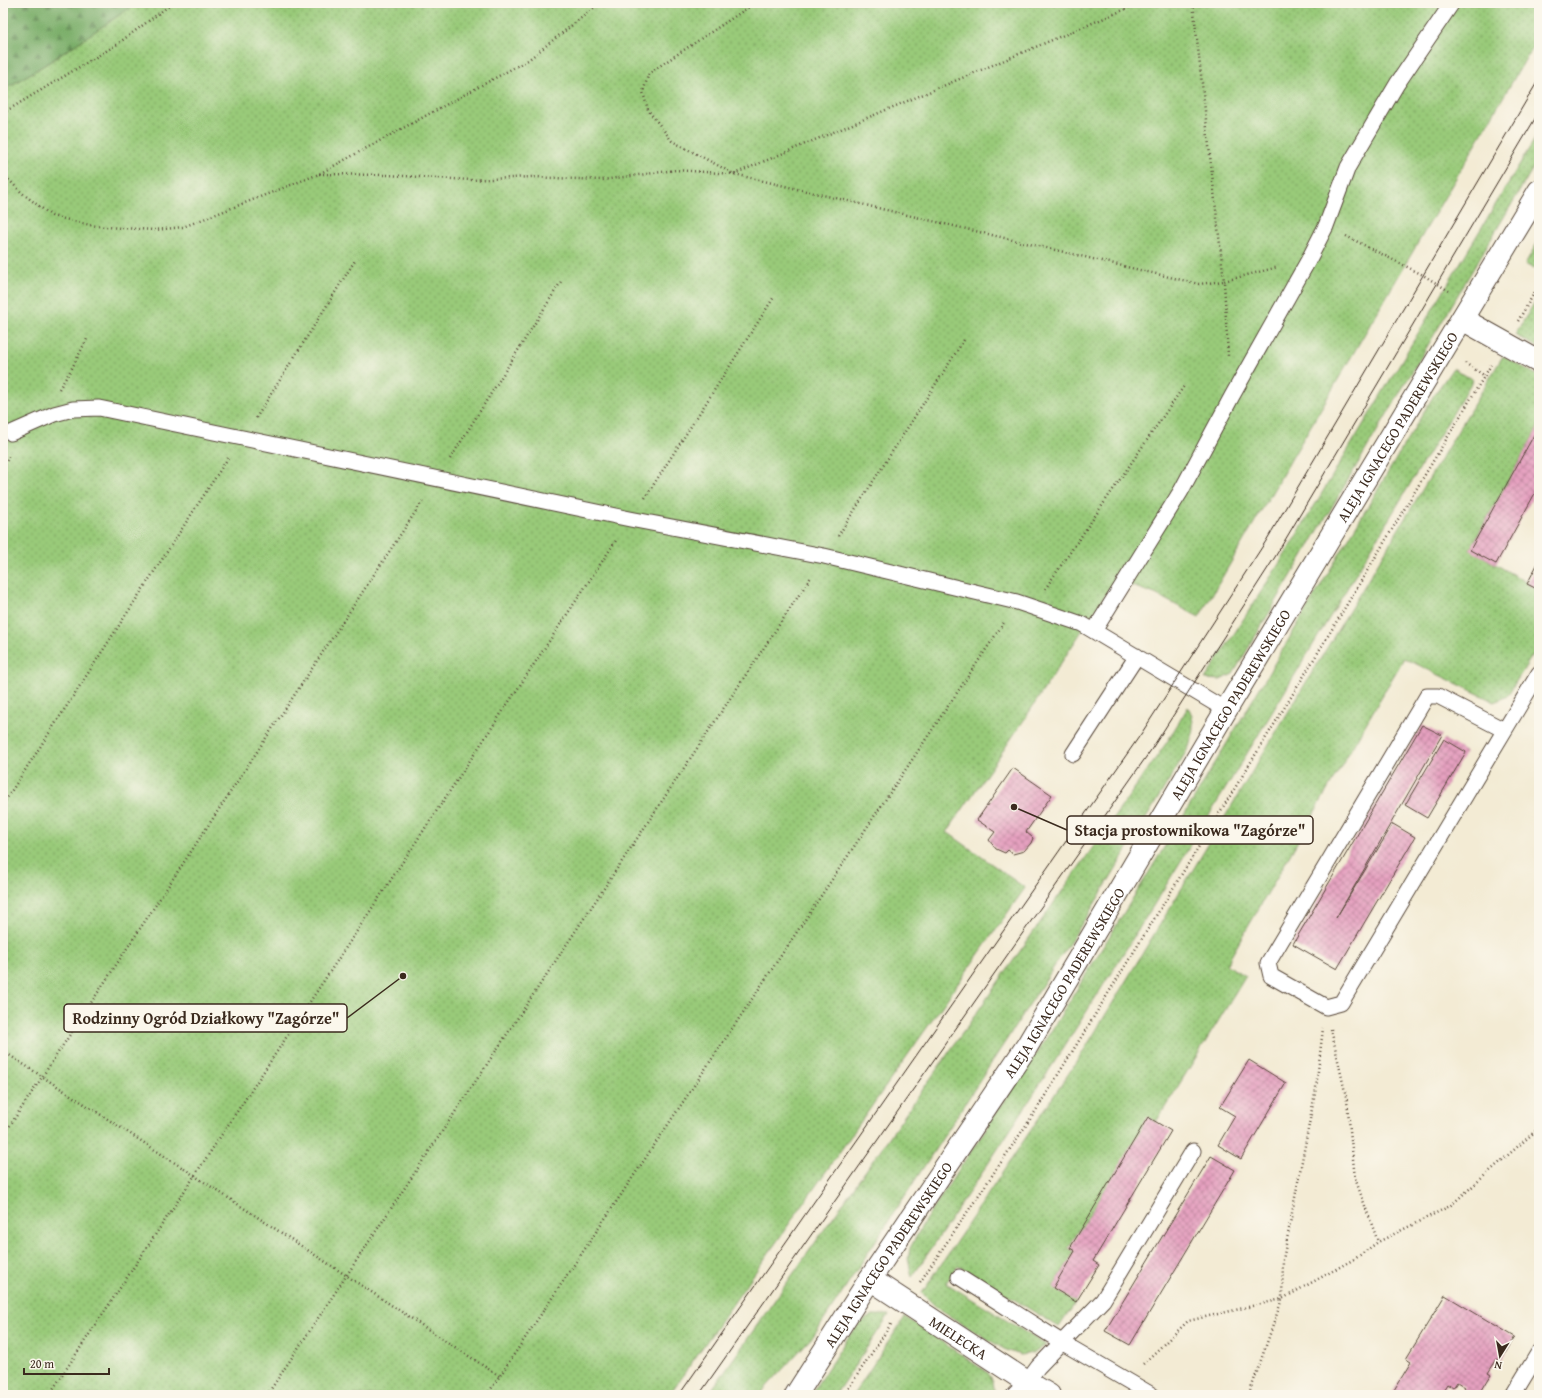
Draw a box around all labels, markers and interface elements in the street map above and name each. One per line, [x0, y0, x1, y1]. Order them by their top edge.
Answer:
street label: ALEJA IGNACEGO PADEREWSKIEGO [1331, 328, 1462, 526]
street label: ALEJA IGNACEGO PADEREWSKIEGO [1165, 605, 1295, 804]
callout: Stacja prostownikowa "Zagórze" [1067, 816, 1313, 844]
text: Stacja prostownikowa "Zagórze" [1075, 818, 1305, 842]
street label: ALEJA IGNACEGO PADEREWSKIEGO [998, 883, 1129, 1082]
callout: Rodzinny Ogród Działkowy "Zagórze" [64, 1004, 347, 1032]
text: Rodzinny Ogród Działkowy "Zagórze" [73, 1006, 339, 1030]
street label: ALEJA IGNACEGO PADEREWSKIEGO [819, 1157, 957, 1351]
street label: MIELECKA [925, 1310, 992, 1364]
north arrow [1480, 1336, 1520, 1376]
scale bar [24, 1350, 109, 1376]
text: 20 m [30, 1355, 54, 1372]
text: N [1492, 1357, 1503, 1374]

